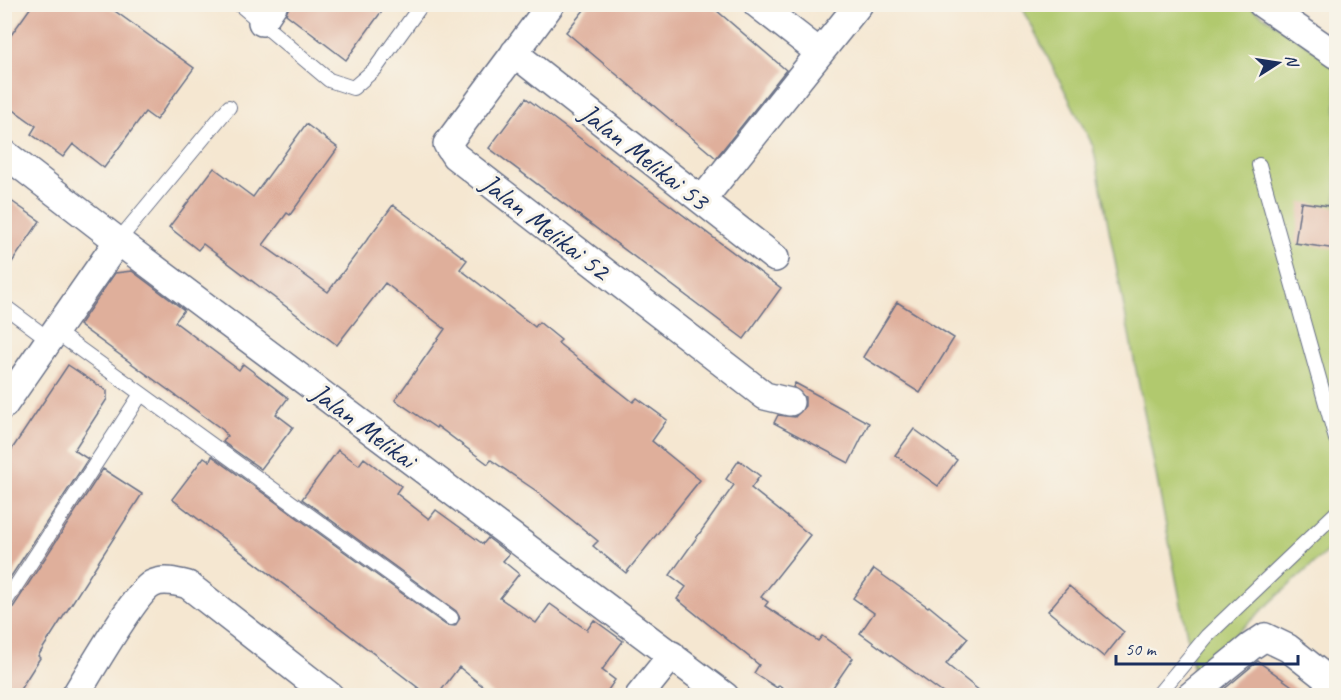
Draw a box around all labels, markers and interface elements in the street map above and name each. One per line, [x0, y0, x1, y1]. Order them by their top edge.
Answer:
north arrow [1248, 33, 1308, 93]
text: N [1281, 53, 1303, 70]
street label: Jalan Melikai 53 [572, 94, 718, 219]
street label: Jalan Melikai 52 [473, 164, 619, 289]
street label: Jalan Melikai [303, 374, 426, 478]
scale bar [1116, 628, 1298, 666]
text: 50 m [1125, 638, 1158, 660]

